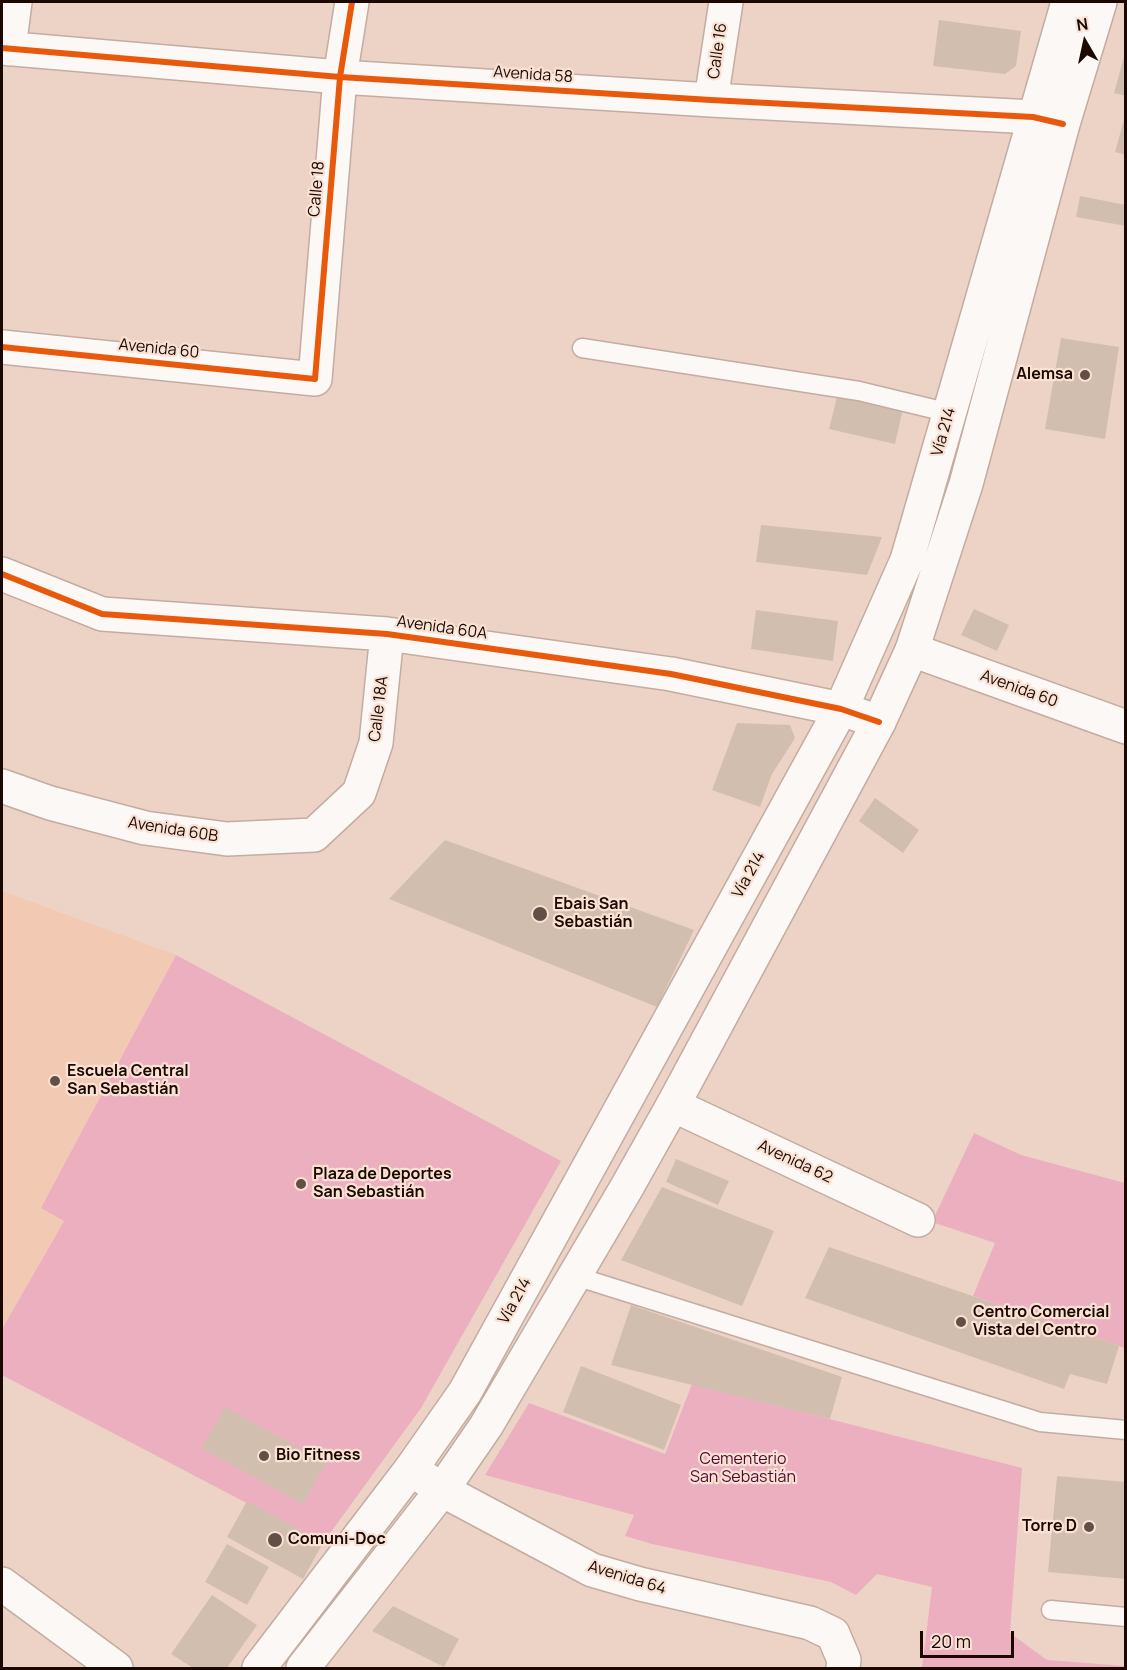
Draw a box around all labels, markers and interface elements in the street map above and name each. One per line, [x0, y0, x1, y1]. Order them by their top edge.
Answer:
north arrow [1055, 12, 1115, 72]
text: N [1075, 12, 1090, 36]
street label: Calle 16 [705, 22, 731, 80]
street label: Avenida 58 [493, 63, 573, 87]
street label: Calle 18 [305, 160, 329, 218]
street label: Avenida 60 [118, 335, 200, 363]
place label: Alemsa [1016, 365, 1073, 385]
marker: Alemsa [1078, 368, 1092, 382]
street label: Vía 214 [928, 405, 960, 459]
street label: Avenida 60A [396, 612, 488, 644]
street label: Avenida 60 [978, 666, 1060, 712]
street label: Calle 18A [365, 675, 393, 743]
street label: Avenida 60B [127, 813, 219, 847]
street label: Vía 214 [728, 849, 770, 901]
place label: Ebais San Sebastián [554, 895, 633, 933]
marker: Ebais San Sebastián [531, 905, 549, 923]
place label: Escuela Central San Sebastián [67, 1062, 189, 1100]
marker: Escuela Central San Sebastián [48, 1074, 62, 1088]
street label: Avenida 62 [755, 1136, 835, 1188]
place label: Plaza de Deportes San Sebastián [313, 1165, 452, 1203]
marker: Plaza de Deportes San Sebastián [294, 1177, 308, 1191]
street label: Vía 214 [494, 1275, 536, 1327]
place label: Centro Comercial Vista del Centro [973, 1303, 1109, 1341]
marker: Centro Comercial Vista del Centro [954, 1315, 968, 1329]
place label: Bio Fitness [276, 1446, 360, 1466]
marker: Bio Fitness [257, 1449, 271, 1463]
park label: Cementerio San Sebastián [690, 1450, 796, 1488]
place label: Torre D [1022, 1517, 1077, 1537]
marker: Torre D [1082, 1520, 1096, 1534]
place label: Comuni-Doc [288, 1530, 386, 1550]
marker: Comuni-Doc [266, 1531, 284, 1549]
street label: Avenida 64 [586, 1557, 668, 1599]
scale bar [923, 1619, 1018, 1657]
text: 20 m [931, 1629, 971, 1653]

